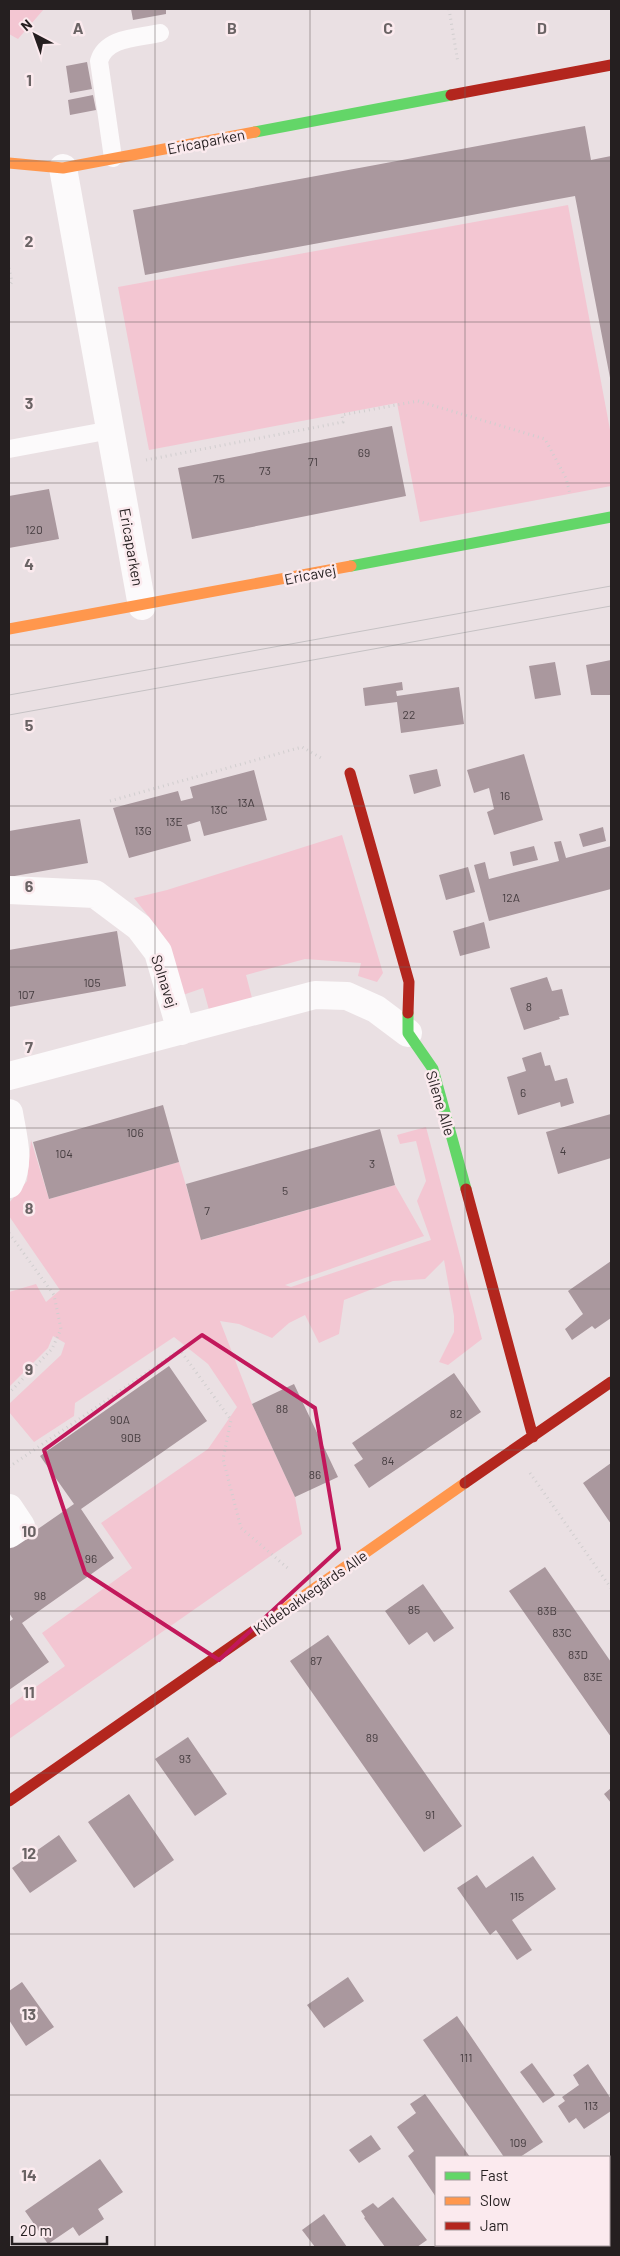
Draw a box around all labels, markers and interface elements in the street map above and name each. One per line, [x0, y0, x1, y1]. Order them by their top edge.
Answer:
north arrow [10, 10, 60, 60]
text: N [17, 15, 35, 34]
text: A [73, 18, 84, 37]
text: B [227, 18, 237, 37]
text: C [383, 18, 393, 37]
text: D [537, 18, 547, 37]
text: 1 [26, 70, 32, 89]
street label: Ericaparken [166, 125, 246, 157]
text: 2 [25, 231, 34, 250]
text: 3 [25, 393, 33, 412]
house number: 69 [358, 445, 370, 459]
house number: 71 [308, 454, 318, 468]
house number: 73 [259, 463, 271, 477]
house number: 75 [213, 471, 225, 485]
street label: Ericaparken [116, 507, 148, 587]
house number: 120 [25, 522, 43, 536]
text: 4 [24, 554, 34, 573]
street label: Ericavej [283, 560, 337, 588]
house number: 22 [403, 707, 415, 721]
text: 5 [25, 715, 34, 734]
house number: 16 [500, 788, 510, 802]
house number: 13A [237, 795, 255, 809]
house number: 13C [210, 802, 228, 816]
house number: 13E [165, 814, 183, 828]
house number: 13G [134, 823, 152, 837]
text: 6 [25, 876, 34, 895]
house number: 12A [502, 890, 520, 904]
street label: Solnavej [148, 952, 182, 1010]
house number: 105 [83, 975, 101, 989]
house number: 107 [18, 987, 35, 1001]
house number: 8 [526, 999, 532, 1013]
text: 7 [25, 1037, 33, 1056]
street label: Silene Alle [423, 1068, 459, 1138]
house number: 6 [520, 1085, 526, 1099]
house number: 106 [126, 1125, 144, 1139]
house number: 4 [560, 1143, 566, 1157]
house number: 104 [55, 1146, 73, 1160]
house number: 3 [369, 1156, 375, 1170]
house number: 5 [282, 1183, 288, 1197]
text: 8 [25, 1198, 34, 1217]
house number: 7 [204, 1203, 210, 1217]
text: 9 [25, 1359, 33, 1378]
house number: 88 [276, 1401, 288, 1415]
house number: 82 [450, 1406, 462, 1420]
house number: 90A [110, 1412, 130, 1426]
house number: 90B [121, 1430, 141, 1444]
house number: 84 [382, 1453, 394, 1467]
house number: 86 [309, 1467, 321, 1481]
text: 10 [22, 1521, 36, 1540]
street label: Kildebakkegårds Alle [250, 1546, 370, 1638]
house number: 96 [85, 1551, 97, 1565]
house number: 98 [34, 1588, 46, 1602]
house number: 85 [408, 1602, 420, 1616]
house number: 83B [537, 1603, 557, 1617]
house number: 83C [552, 1625, 572, 1639]
house number: 83D [568, 1647, 588, 1661]
house number: 87 [310, 1653, 322, 1667]
house number: 83E [583, 1669, 603, 1683]
text: 11 [23, 1682, 35, 1701]
house number: 89 [366, 1730, 378, 1744]
house number: 93 [179, 1751, 191, 1765]
house number: 91 [425, 1807, 435, 1821]
text: 12 [22, 1843, 36, 1862]
house number: 115 [510, 1889, 524, 1903]
text: 13 [22, 2004, 36, 2023]
house number: 111 [460, 2050, 472, 2064]
house number: 113 [584, 2098, 598, 2112]
house number: 109 [509, 2135, 527, 2149]
legend [435, 2156, 610, 2246]
text: 14 [21, 2165, 37, 2184]
text: Fast [480, 2166, 508, 2184]
text: Slow [480, 2191, 511, 2209]
scale bar [12, 2214, 108, 2246]
text: Jam [480, 2216, 509, 2234]
text: 20 m [20, 2221, 52, 2239]

